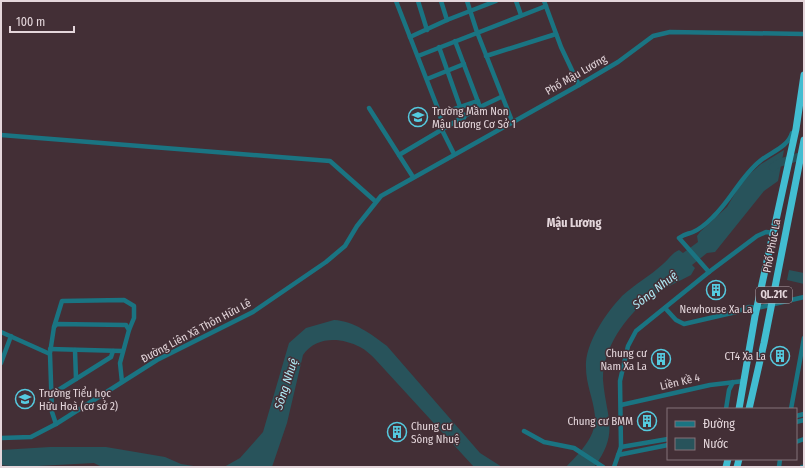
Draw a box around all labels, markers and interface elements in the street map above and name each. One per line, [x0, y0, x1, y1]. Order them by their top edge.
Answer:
scale bar [10, 8, 74, 34]
text: 100 m [16, 15, 45, 29]
street label: Phố Mậu Lương [543, 52, 610, 98]
place label: Trường Mầm Non Mậu Lương Cơ Sở 1 [432, 105, 516, 131]
school or university icon: Trường Mầm Non Mậu Lương Cơ Sở 1 [407, 106, 429, 128]
district label: Mậu Lương [547, 216, 601, 230]
street label: Phố Phúc La [760, 218, 784, 274]
water label: Sông Nhuệ [629, 268, 680, 312]
building icon: Newhouse Xa La [705, 279, 727, 301]
road number: QL.21C [756, 287, 792, 303]
street label: Đường Liên Xã Thôn Hữu Lê [139, 296, 253, 366]
place label: Newhouse Xa La [680, 303, 752, 316]
building icon: CT4 Xa La [769, 345, 791, 367]
place label: Chung cư Nam Xa La [600, 347, 648, 373]
building icon: Chung cư Nam Xa La [650, 348, 672, 370]
place label: CT4 Xa La [725, 350, 766, 363]
water label: Sông Nhuệ [271, 356, 301, 412]
street label: Liền Kề 4 [659, 371, 702, 393]
place label: Trường Tiểu học Hữu Hoà (cơ sở 2) [39, 386, 118, 413]
school or university icon: Trường Tiểu học Hữu Hoà (cơ sở 2) [14, 388, 36, 410]
legend [667, 408, 797, 460]
building icon: Chung cư BMM [636, 410, 658, 432]
place label: Chung cư BMM [567, 415, 633, 428]
text: Đường [703, 417, 735, 431]
place label: Chung cư Sông Nhuệ [411, 420, 459, 446]
building icon: Chung cư Sông Nhuệ [386, 421, 408, 443]
text: Nước [703, 437, 728, 451]

